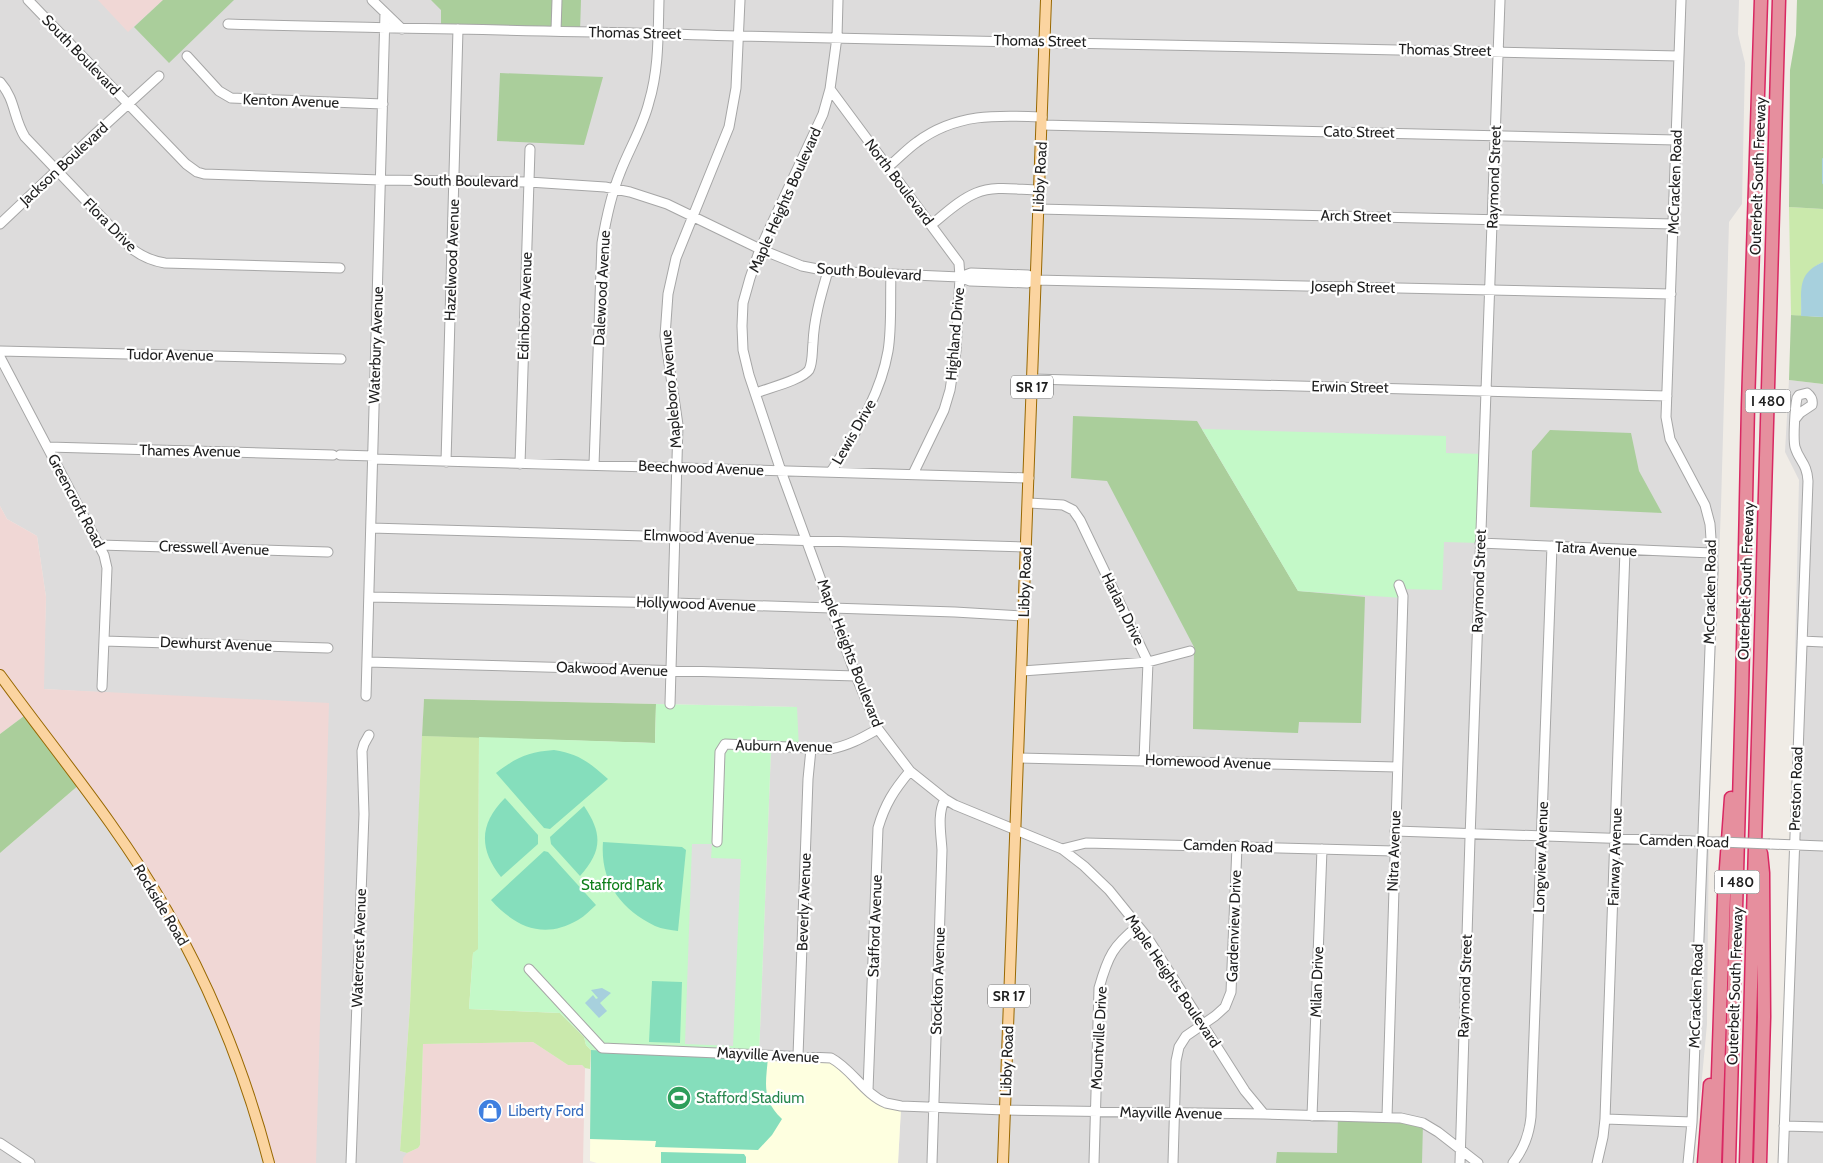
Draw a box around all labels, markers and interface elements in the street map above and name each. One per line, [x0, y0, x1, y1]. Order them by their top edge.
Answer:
street label: South Boulevard [38, 11, 124, 99]
street label: Thomas Street [588, 23, 682, 43]
street label: Thomas Street [993, 31, 1087, 51]
street label: Thomas Street [1398, 40, 1492, 60]
street label: Kenton Avenue [242, 90, 340, 112]
street label: Outerbelt South Freeway [1746, 96, 1770, 255]
street label: Jackson Boulevard [15, 118, 112, 210]
street label: Cato Street [1323, 122, 1395, 142]
street label: Maple Heights Boulevard [745, 125, 825, 275]
street label: Raymond Street [1483, 125, 1505, 229]
street label: McCracken Road [1664, 129, 1686, 235]
street label: North Boulevard [861, 135, 937, 229]
street label: Libby Road [1029, 141, 1051, 213]
street label: South Boulevard [413, 171, 519, 191]
street label: Flora Drive [79, 194, 141, 256]
street label: Hazelwood Avenue [441, 198, 463, 321]
street label: Arch Street [1321, 206, 1391, 226]
street label: Dalewood Avenue [590, 229, 614, 346]
street label: Edinboro Avenue [514, 251, 536, 360]
street label: South Boulevard [816, 259, 922, 285]
street label: Joseph Street [1310, 277, 1395, 297]
street label: Waterbury Avenue [365, 286, 387, 404]
street label: Highland Drive [942, 286, 968, 381]
street label: Mapleboro Avenue [657, 329, 685, 449]
street label: Tudor Avenue [126, 345, 214, 365]
road number: SR 17 [1011, 376, 1053, 398]
street label: Erwin Street [1311, 377, 1389, 397]
road number: I 480 [1746, 390, 1790, 412]
street label: Lewis Drive [828, 396, 880, 468]
street label: Thames Avenue [139, 441, 241, 461]
street label: Greencroft Road [44, 451, 108, 551]
street label: Beechwood Avenue [638, 457, 764, 479]
street label: Outerbelt South Freeway [1734, 501, 1758, 660]
street label: Elmwood Avenue [643, 526, 755, 548]
street label: Raymond Street [1468, 529, 1490, 633]
street label: Cresswell Avenue [159, 537, 270, 559]
street label: Tatra Avenue [1555, 538, 1638, 560]
street label: McCracken Road [1700, 539, 1720, 645]
street label: Libby Road [1015, 546, 1035, 618]
street label: Harlan Drive [1098, 570, 1148, 649]
street label: Maple Heights Boulevard [813, 576, 887, 730]
street label: Hollywood Avenue [636, 593, 756, 615]
street label: Dewhurst Avenue [160, 633, 273, 655]
street label: Oakwood Avenue [556, 658, 669, 680]
street label: Auburn Avenue [735, 736, 833, 756]
street label: Preston Road [1786, 746, 1806, 832]
street label: Homewood Avenue [1145, 751, 1272, 773]
street label: Longview Avenue [1530, 801, 1552, 913]
street label: Fairway Avenue [1604, 807, 1626, 906]
street label: Nitra Avenue [1384, 810, 1404, 892]
street label: Camden Road [1639, 830, 1729, 852]
street label: Camden Road [1183, 835, 1273, 857]
street label: Beverly Avenue [793, 852, 815, 951]
street label: Rockside Road [130, 861, 192, 949]
street label: Gardenview Drive [1223, 869, 1245, 982]
road number: I 480 [1714, 870, 1760, 894]
street label: Stafford Avenue [864, 874, 886, 978]
park label: Stafford Park [581, 876, 663, 894]
street label: Watercrest Avenue [348, 888, 370, 1008]
street label: Outerbelt South Freeway [1723, 906, 1747, 1065]
street label: Maple Heights Boulevard [1122, 911, 1224, 1051]
street label: Stockton Avenue [927, 926, 949, 1035]
street label: Raymond Street [1454, 934, 1476, 1038]
street label: McCracken Road [1685, 943, 1707, 1049]
street label: Milan Drive [1307, 946, 1327, 1018]
road number: SR 17 [988, 984, 1030, 1008]
street label: Mountville Drive [1087, 985, 1111, 1090]
street label: Libby Road [997, 1025, 1017, 1097]
street label: Mayville Avenue [716, 1043, 820, 1067]
sports icon: Stafford Stadium [666, 1085, 692, 1111]
place label: Stafford Stadium [696, 1089, 804, 1107]
shop icon: Liberty Ford [477, 1098, 503, 1124]
place label: Liberty Ford [508, 1102, 584, 1120]
street label: Mayville Avenue [1119, 1103, 1223, 1123]

